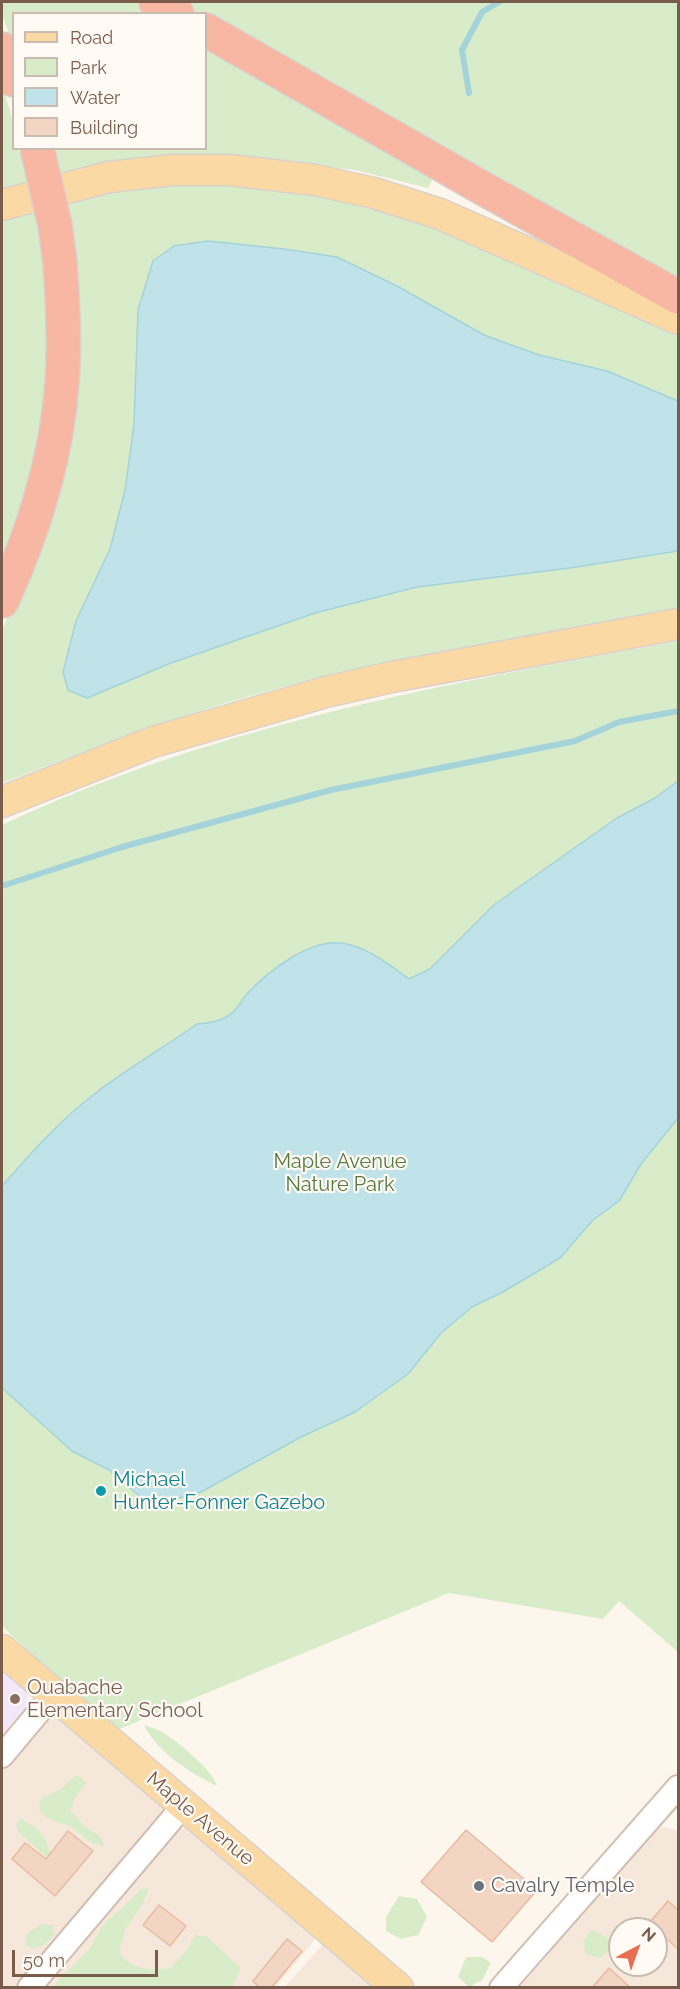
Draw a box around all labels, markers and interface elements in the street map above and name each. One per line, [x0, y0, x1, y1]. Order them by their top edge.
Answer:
legend [12, 12, 207, 150]
text: Road [70, 27, 113, 48]
text: Park [70, 57, 107, 78]
text: Water [70, 87, 120, 108]
text: Building [70, 117, 138, 138]
park label: Maple Avenue Nature Park [273, 1150, 407, 1197]
place label: Michael Hunter-Fonner Gazebo [113, 1468, 325, 1515]
marker: Michael Hunter-Fonner Gazebo [94, 1484, 108, 1498]
place label: Ouabache Elementary School [27, 1676, 203, 1723]
marker: Ouabache Elementary School [8, 1692, 22, 1706]
street label: Maple Avenue [141, 1767, 259, 1871]
place label: Cavalry Temple [491, 1874, 635, 1898]
marker: Cavalry Temple [472, 1879, 486, 1893]
north arrow [608, 1917, 668, 1977]
text: N [638, 1923, 660, 1946]
scale bar [15, 1938, 160, 1976]
text: 50 m [23, 1950, 65, 1971]

